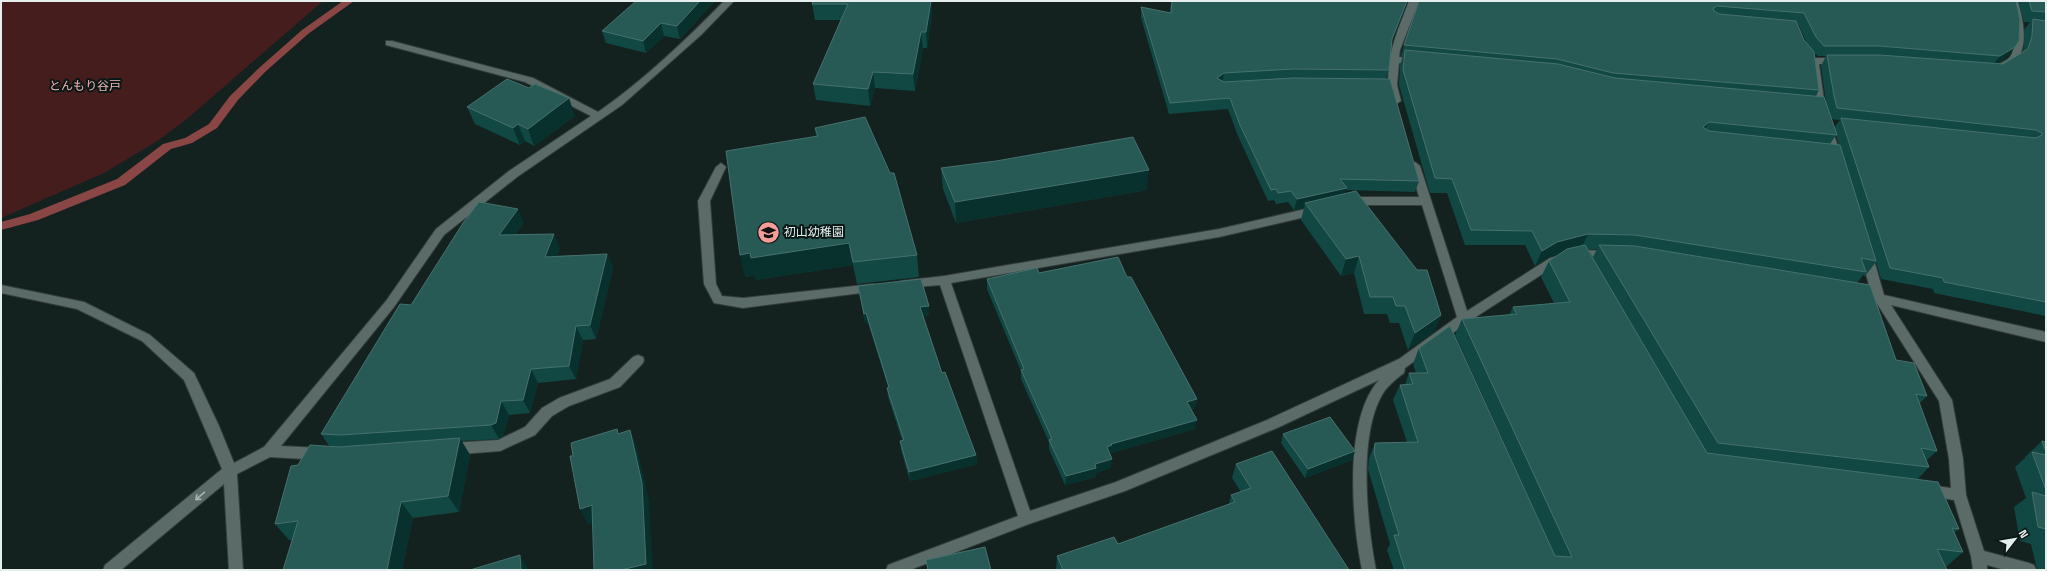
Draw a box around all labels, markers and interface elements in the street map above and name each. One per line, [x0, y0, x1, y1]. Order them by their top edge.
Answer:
park label: とんもり谷戸 [49, 78, 121, 94]
school or university icon: 初山幼稚園 [755, 219, 781, 245]
place label: 初山幼稚園 [784, 224, 844, 240]
one-way arrow [195, 492, 205, 501]
north arrow [1995, 519, 2035, 559]
text: N [2016, 527, 2031, 541]

